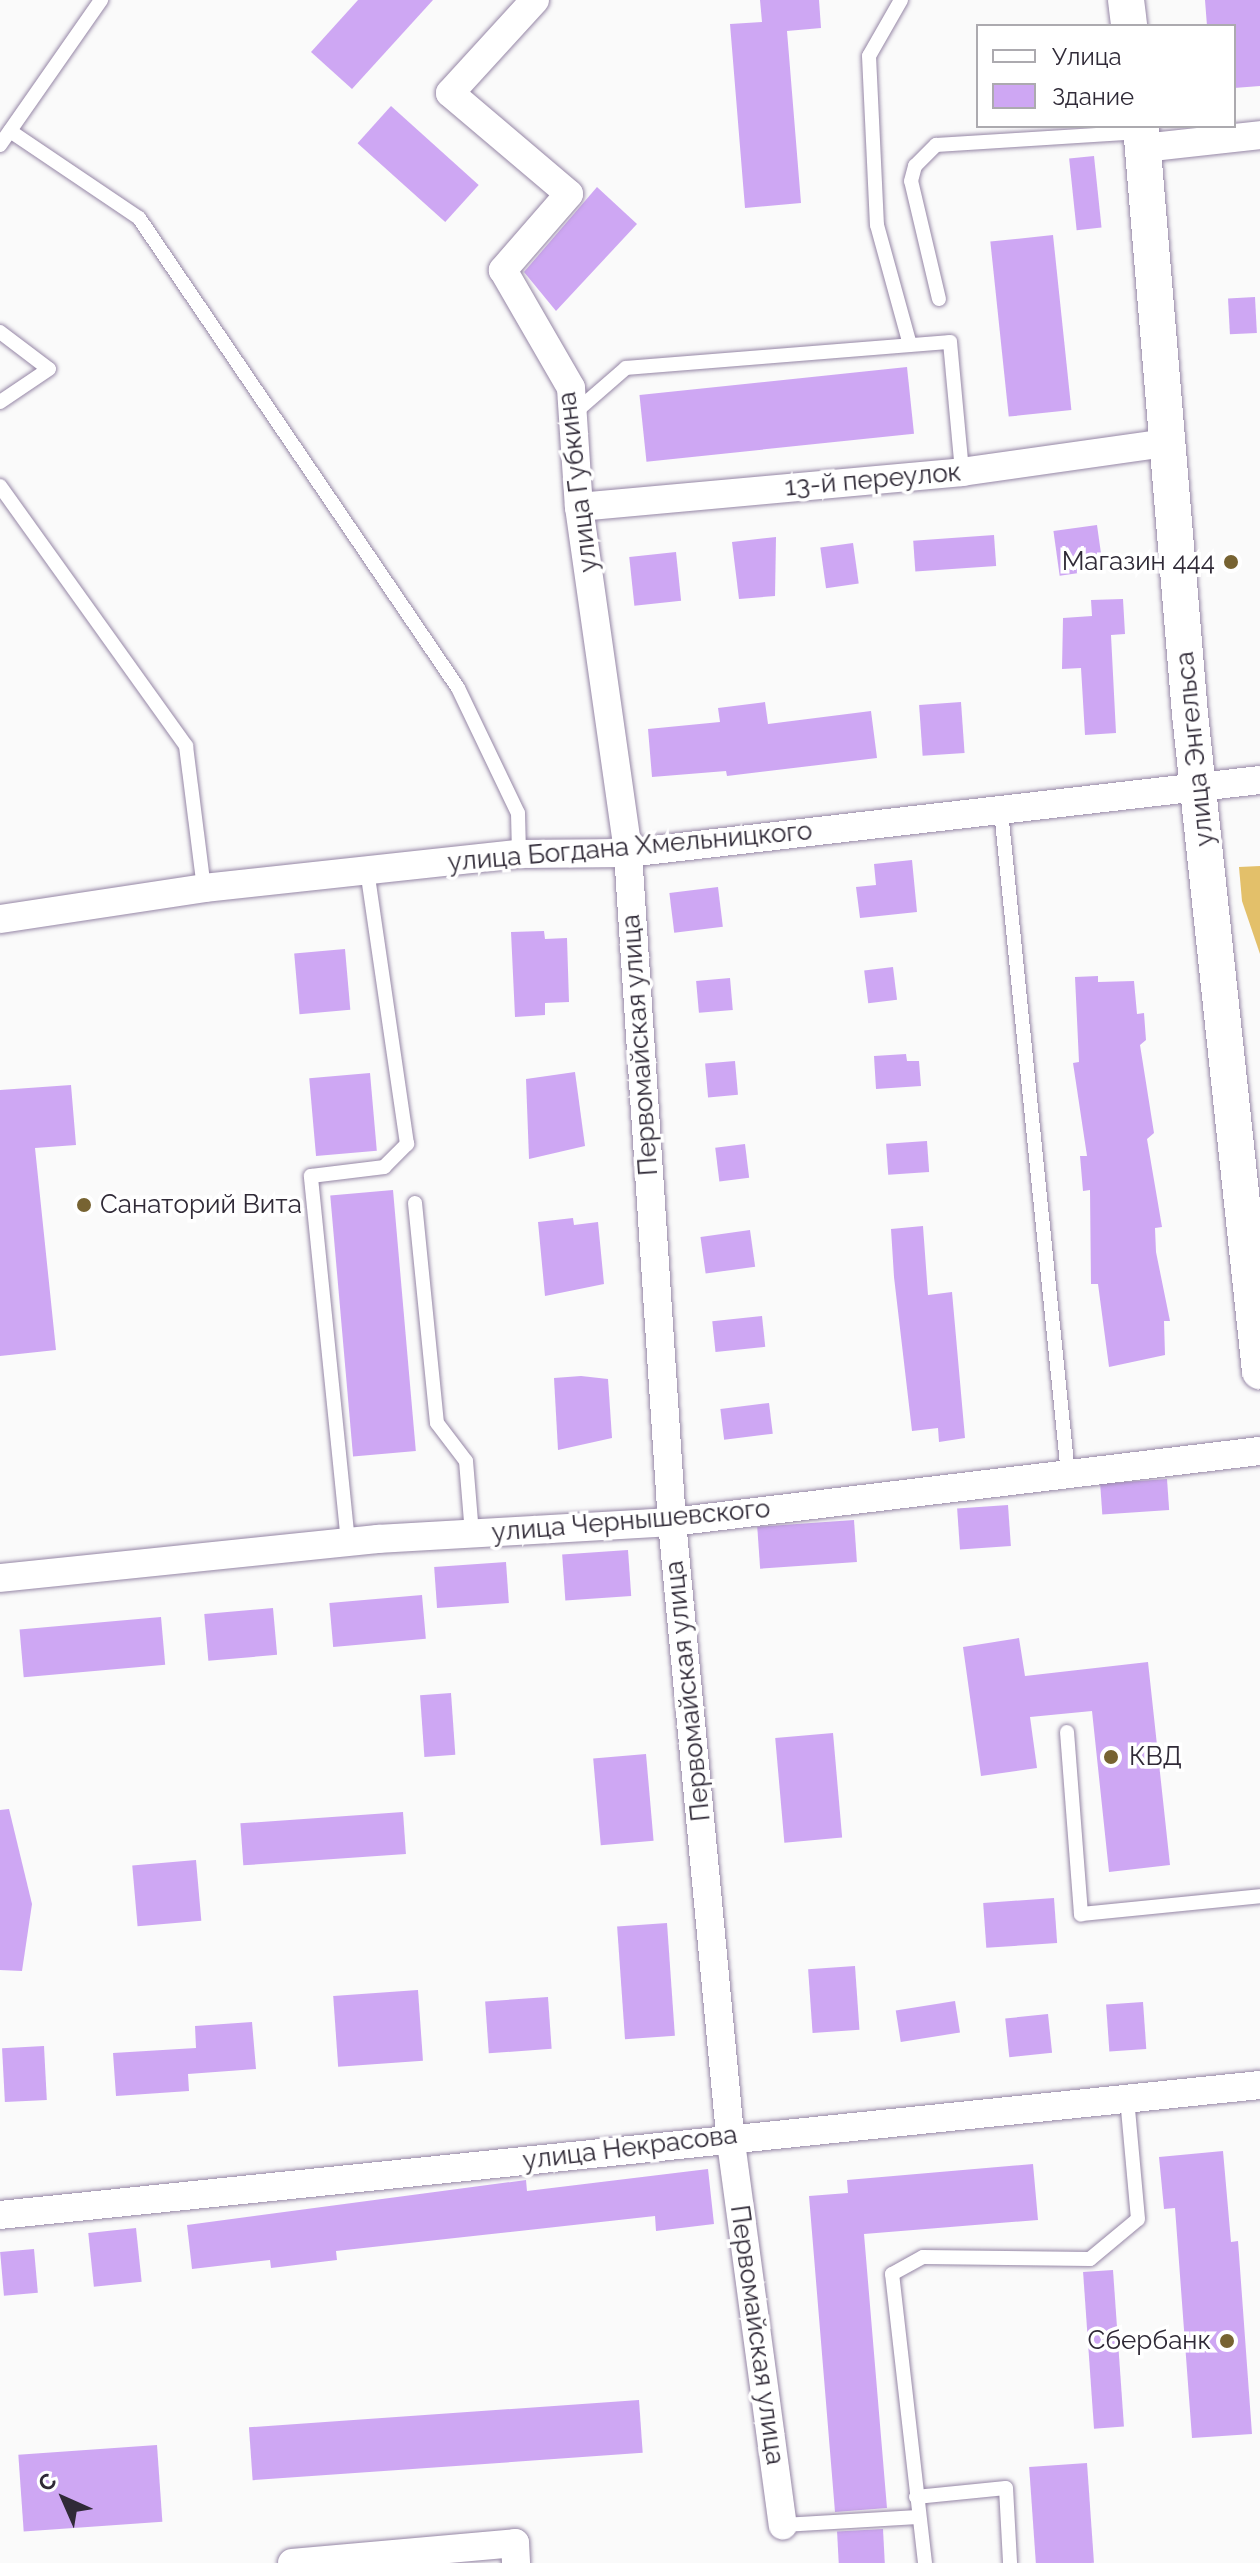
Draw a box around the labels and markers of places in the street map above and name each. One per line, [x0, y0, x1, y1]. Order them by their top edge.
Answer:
place label: Магазин 444 [1062, 546, 1215, 578]
marker: Магазин 444 [1222, 553, 1240, 571]
place label: Санаторий Вита [100, 1189, 302, 1221]
marker: Санаторий Вита [75, 1196, 93, 1214]
place label: КВД [1129, 1741, 1182, 1773]
marker: КВД [1100, 1746, 1122, 1768]
place label: Сбербанк [1087, 2325, 1211, 2357]
marker: Сбербанк [1218, 2332, 1236, 2350]

